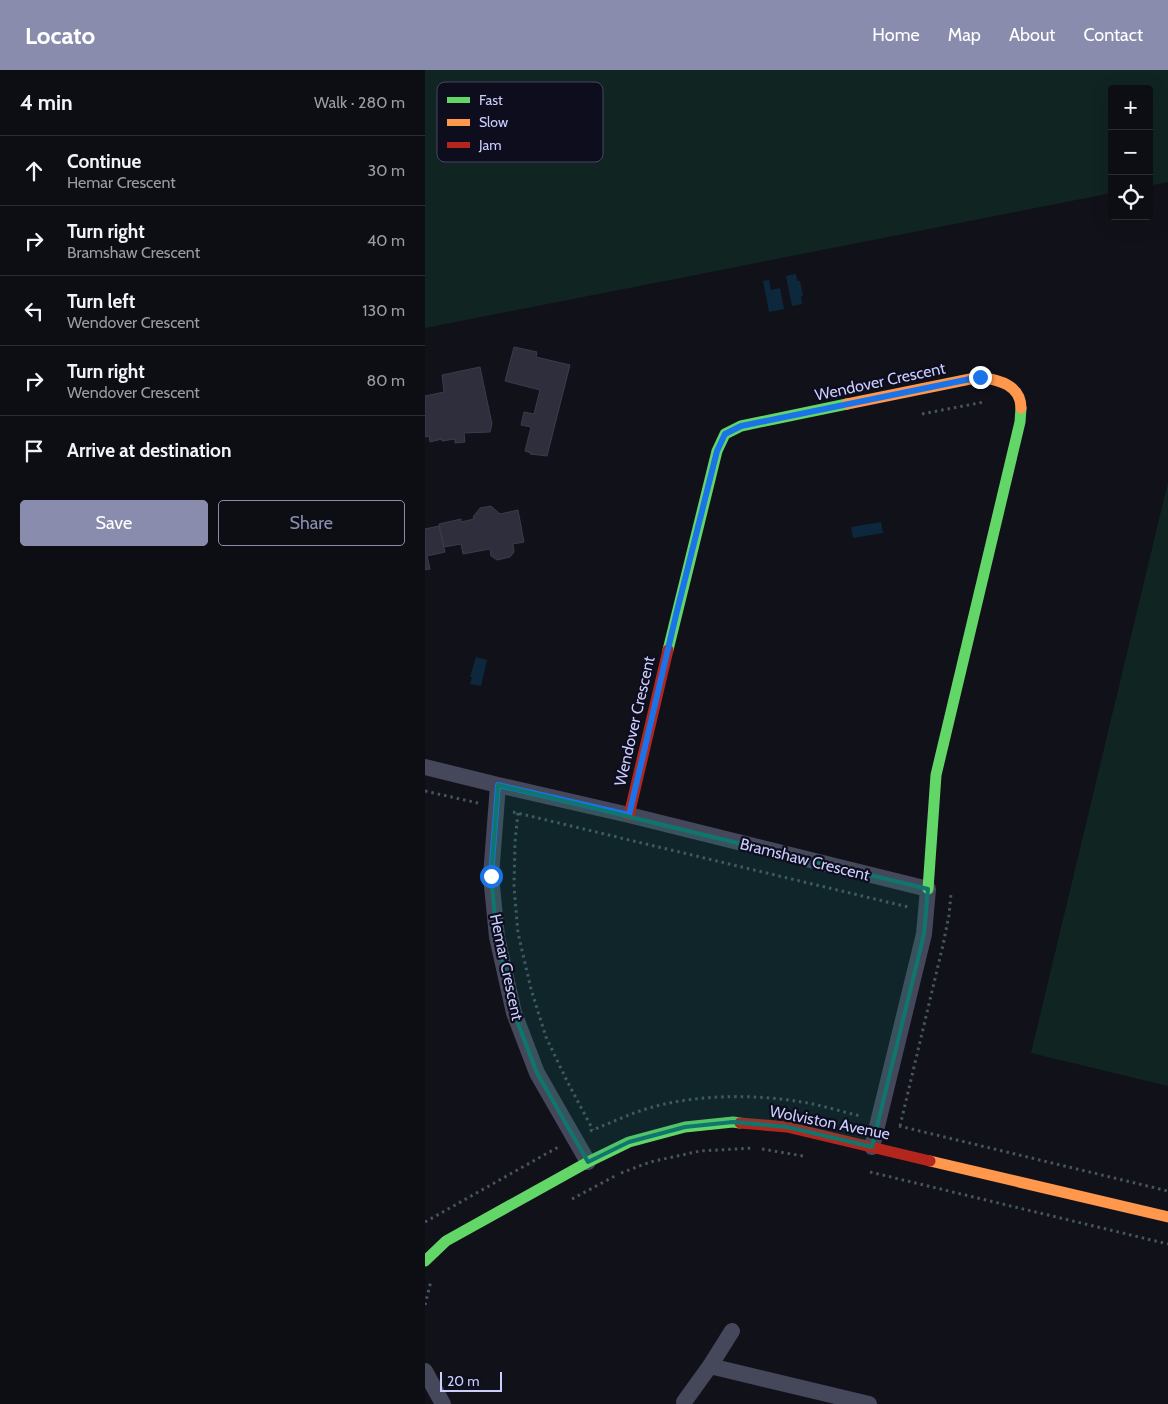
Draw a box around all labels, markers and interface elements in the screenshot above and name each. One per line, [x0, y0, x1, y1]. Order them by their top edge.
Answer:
text: Locato [25, 21, 95, 50]
text: Home [872, 24, 920, 46]
text: Map [948, 24, 981, 46]
text: About [1009, 24, 1055, 46]
text: Contact [1083, 24, 1143, 46]
legend [437, 82, 603, 162]
map controls [1108, 85, 1153, 220]
button: + [1108, 85, 1153, 130]
text: 4 min [20, 90, 73, 115]
text: Fast [479, 91, 503, 109]
text: Walk · 280 m [314, 93, 405, 112]
text: Slow [479, 113, 508, 131]
button: − [1108, 130, 1153, 175]
text: Jam [478, 136, 501, 154]
text: Continue [67, 150, 141, 173]
icon: ahead [20, 157, 48, 185]
text: 30 m [368, 161, 405, 180]
text: Hemar Crescent [67, 173, 176, 192]
button: locate [1108, 175, 1153, 220]
text: Turn right [67, 220, 145, 243]
icon: right [20, 227, 48, 255]
text: 40 m [367, 231, 405, 250]
text: Bramshaw Crescent [67, 243, 200, 262]
text: Turn left [67, 290, 135, 313]
icon: left [20, 297, 48, 325]
text: 130 m [362, 301, 405, 320]
text: Wendover Crescent [67, 313, 200, 332]
street label: Wendover Crescent [813, 358, 948, 405]
text: Turn right [67, 360, 145, 383]
route end [969, 366, 992, 389]
icon: right [20, 367, 48, 395]
text: 80 m [367, 371, 405, 390]
text: Wendover Crescent [67, 383, 200, 402]
icon: arrive [20, 437, 48, 465]
text: Arrive at destination [67, 439, 231, 462]
button: Save [20, 500, 208, 546]
button: Share [218, 500, 405, 546]
street label: Wendover Crescent [610, 654, 659, 788]
street label: Bramshaw Crescent [738, 834, 872, 885]
route start [480, 865, 503, 888]
street label: Hemar Crescent [486, 912, 527, 1023]
street label: Wolviston Avenue [768, 1101, 892, 1143]
scale bar [440, 1369, 503, 1392]
text: 20 m [447, 1372, 480, 1390]

